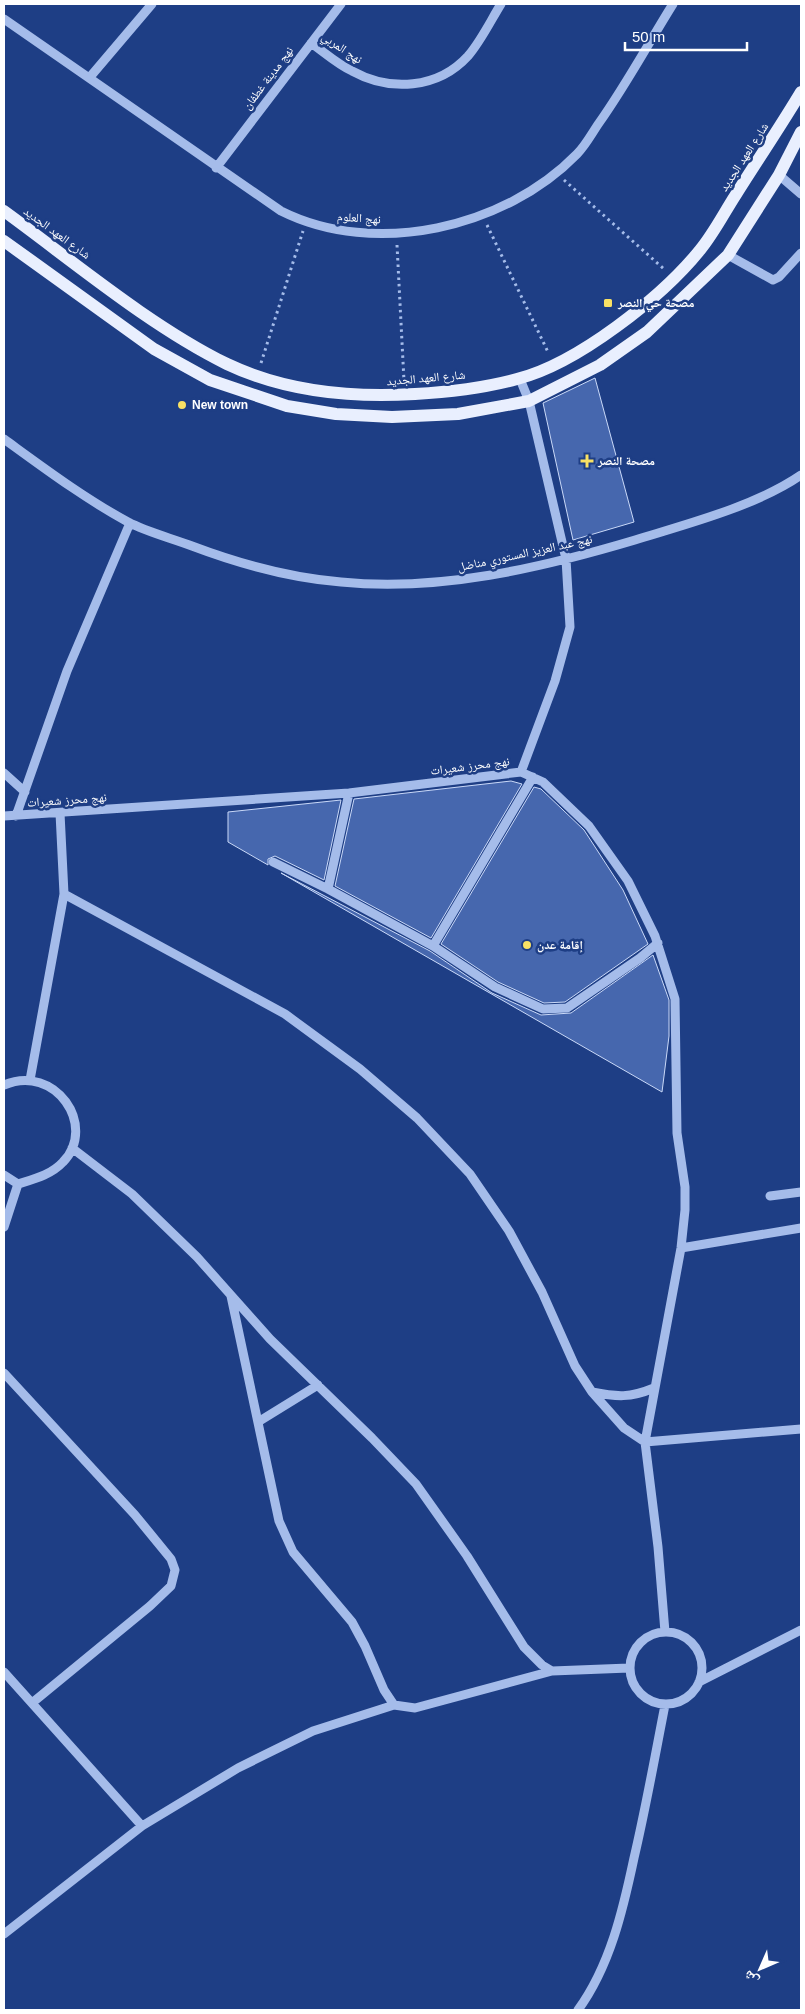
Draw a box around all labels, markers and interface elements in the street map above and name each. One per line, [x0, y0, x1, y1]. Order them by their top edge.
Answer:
scale bar [625, 20, 748, 52]
text: 50 m [632, 28, 665, 45]
street label: نهج المربي [317, 29, 365, 69]
street label: نهج مدينة غطفان [240, 44, 296, 112]
street label: شارع العهد الجديد [717, 120, 772, 194]
street label: شارع العهد الجديد [20, 204, 93, 263]
street label: نهج العلوم [336, 209, 381, 228]
place label: مصحة حي النصر [617, 296, 695, 313]
marker: مصحة حي النصر [602, 297, 614, 309]
street label: شارع العهد الجديد [386, 368, 466, 389]
place label: New town [192, 398, 248, 412]
marker: New town [176, 399, 188, 411]
marker: مصحة النصر [580, 454, 594, 468]
place label: مصحة النصر [597, 454, 655, 468]
street label: نهج عبد العزيز المستوري مناضل [456, 532, 594, 577]
street label: نهج محرز شعيرات [430, 754, 510, 778]
street label: نهج محرز شعيرات [27, 790, 107, 810]
place label: إقامة عدن [537, 938, 583, 953]
marker: إقامة عدن [521, 939, 533, 951]
north arrow [735, 1944, 785, 1994]
text: ش [740, 1966, 762, 1989]

